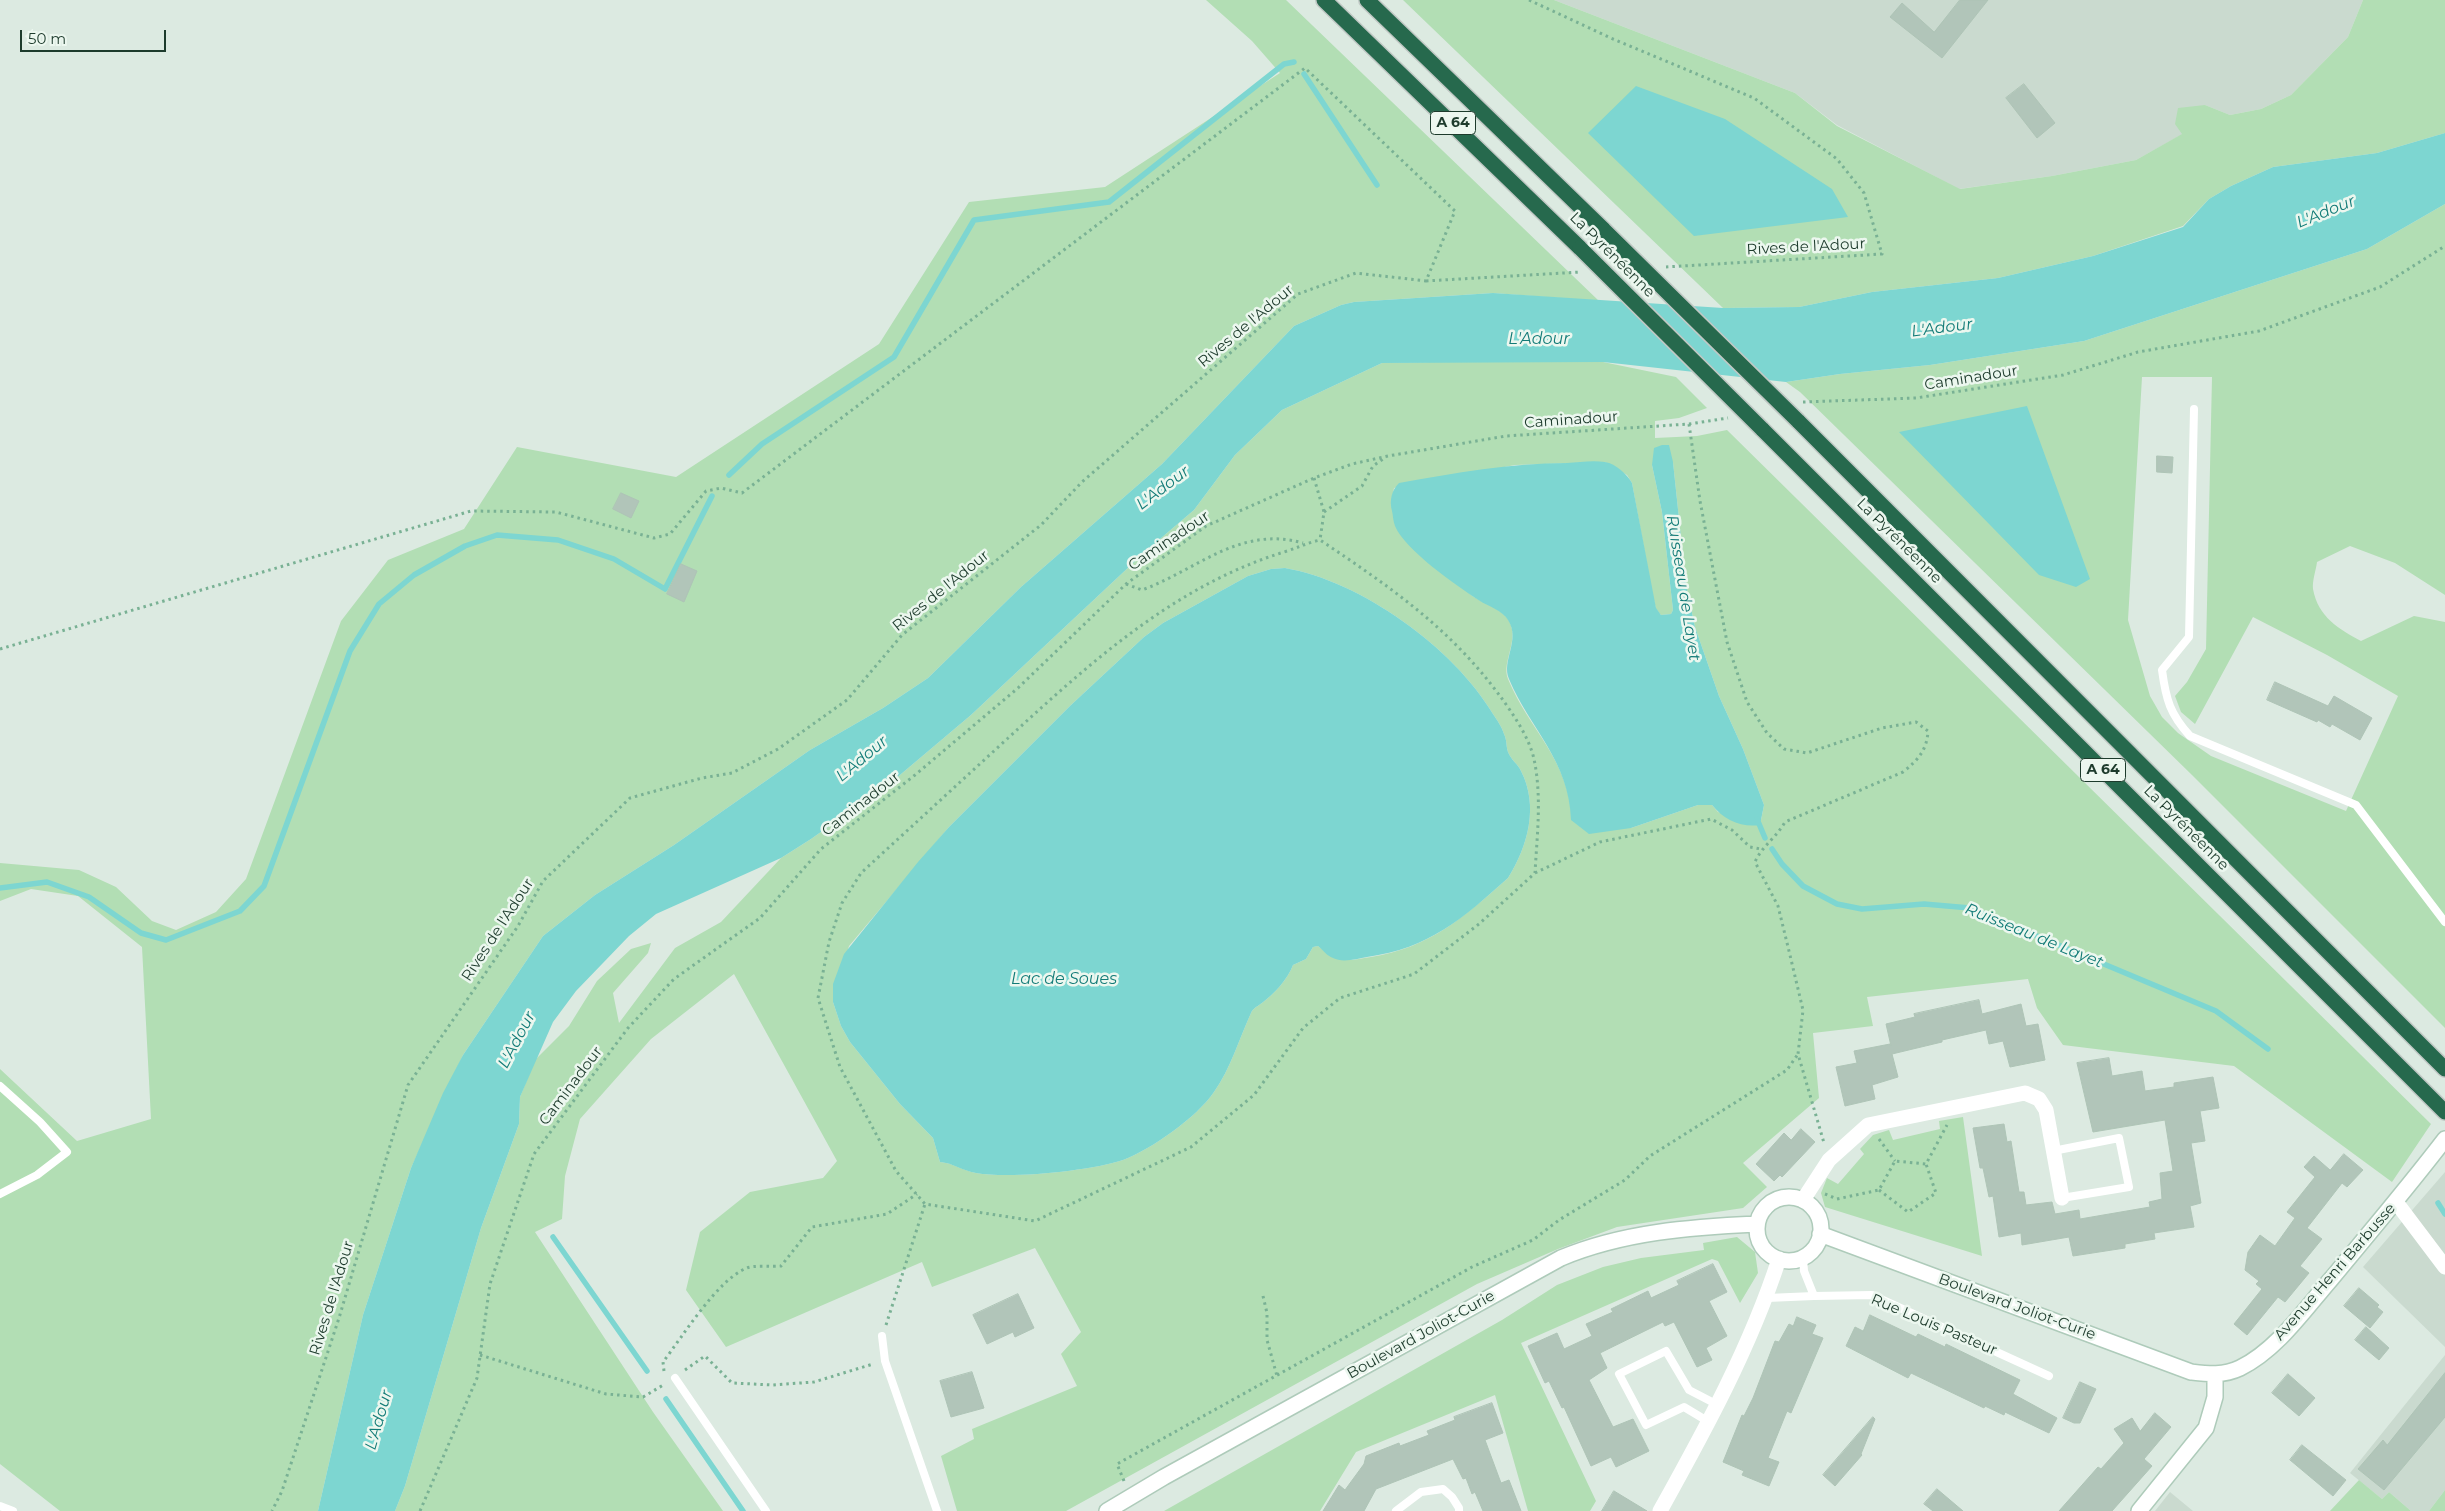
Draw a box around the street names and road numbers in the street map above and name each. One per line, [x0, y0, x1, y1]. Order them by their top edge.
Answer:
road number: A 64 [1430, 112, 1476, 134]
street label: La Pyrénéenne [1566, 209, 1658, 301]
street label: Rives de l'Adour [1746, 235, 1866, 259]
street label: Rives de l'Adour [1195, 281, 1297, 371]
street label: Caminadour [1923, 362, 2019, 394]
street label: Caminadour [1523, 408, 1619, 432]
street label: La Pyrénéenne [1853, 495, 1945, 587]
street label: Caminadour [1125, 507, 1213, 575]
street label: Rives de l'Adour [889, 547, 993, 635]
road number: A 64 [2080, 758, 2126, 782]
street label: Caminadour [818, 768, 904, 840]
street label: La Pyrénéenne [2140, 782, 2232, 874]
street label: Rives de l'Adour [458, 875, 538, 985]
street label: Caminadour [536, 1043, 606, 1129]
street label: Avenue Henri Barbusse [2271, 1200, 2399, 1344]
street label: Rives de l'Adour [306, 1238, 358, 1358]
street label: Boulevard Joliot-Curie [1936, 1270, 2098, 1344]
street label: Boulevard Joliot-Curie [1344, 1287, 1498, 1383]
street label: Rue Louis Pasteur [1868, 1290, 2000, 1360]

